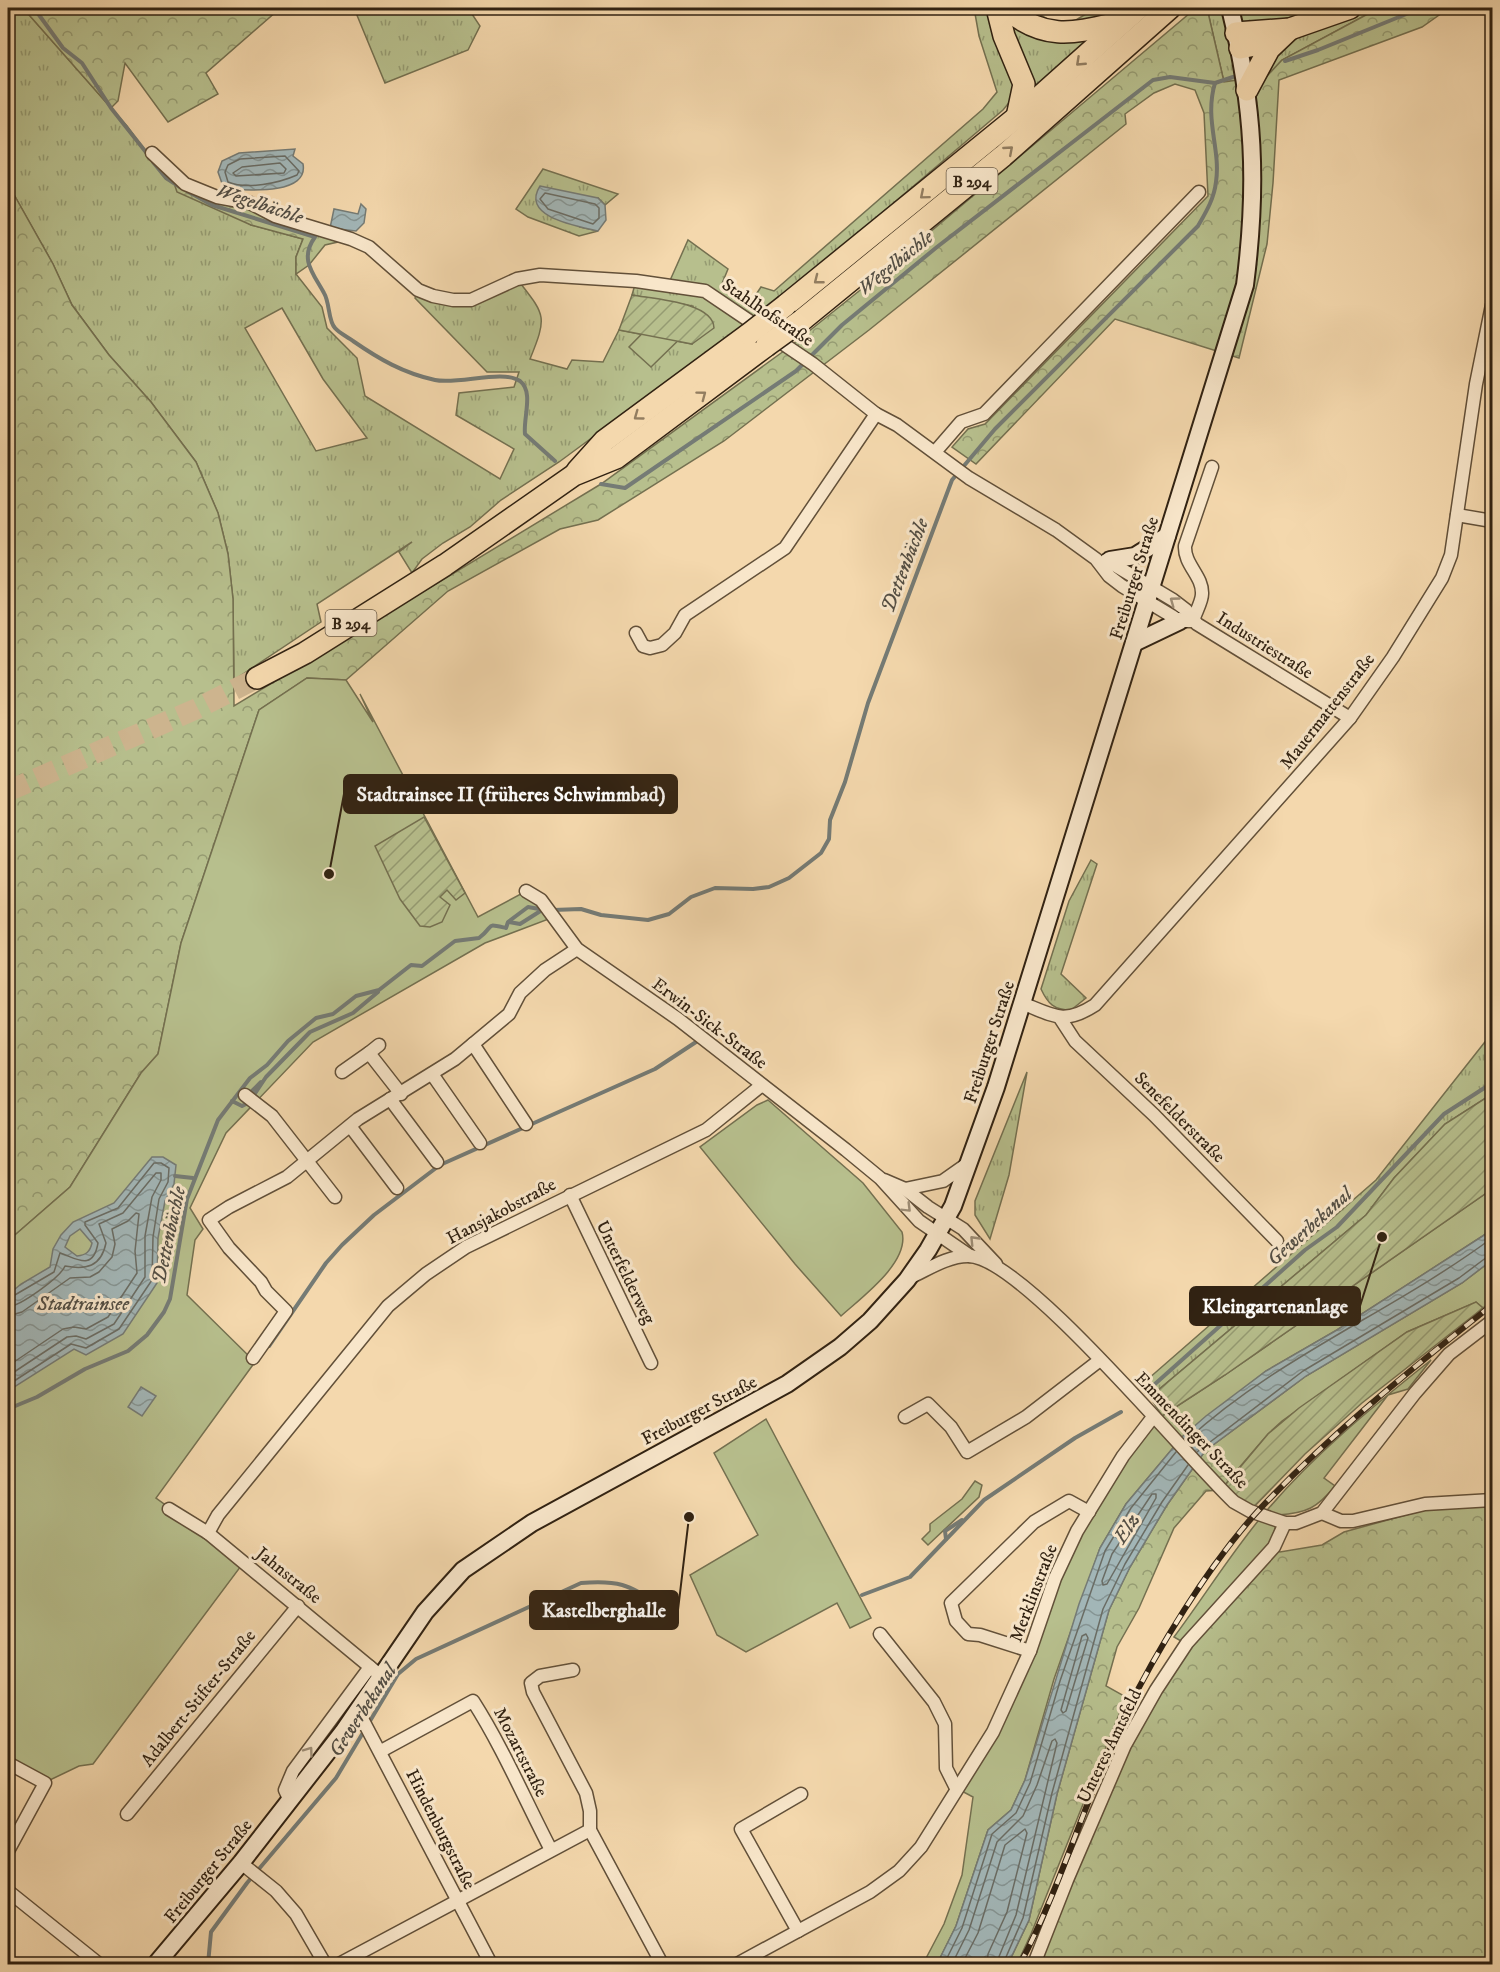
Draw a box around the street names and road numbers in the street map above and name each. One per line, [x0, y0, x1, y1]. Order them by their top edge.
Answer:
road number: B 294 [946, 168, 998, 194]
street label: Stahlhofstraße [717, 274, 818, 352]
street label: Freiburger Straße [1106, 514, 1164, 642]
street label: Industriestraße [1212, 608, 1317, 684]
road number: B 294 [326, 610, 376, 636]
street label: Mauermattenstraße [1276, 649, 1380, 774]
street label: Erwin-Sick-Straße [648, 973, 771, 1074]
street label: Freiburger Straße [960, 978, 1020, 1106]
street label: Senefelderstraße [1129, 1068, 1229, 1168]
street label: Hansjakobstraße [443, 1174, 560, 1250]
street label: Unterfelderweg [591, 1217, 660, 1328]
street label: Emmendinger Straße [1130, 1368, 1253, 1494]
street label: Freiburger Straße [638, 1371, 761, 1451]
street label: Merklinstraße [1005, 1541, 1063, 1645]
street label: Jahnstraße [250, 1542, 326, 1609]
street label: Adalbert-Stifter-Straße [137, 1626, 261, 1772]
street label: Unteres Amtsfeld [1073, 1686, 1147, 1807]
street label: Mozartstraße [488, 1704, 552, 1801]
street label: Hindenburgstraße [400, 1766, 480, 1893]
street label: Freiburger Straße [160, 1815, 257, 1928]

